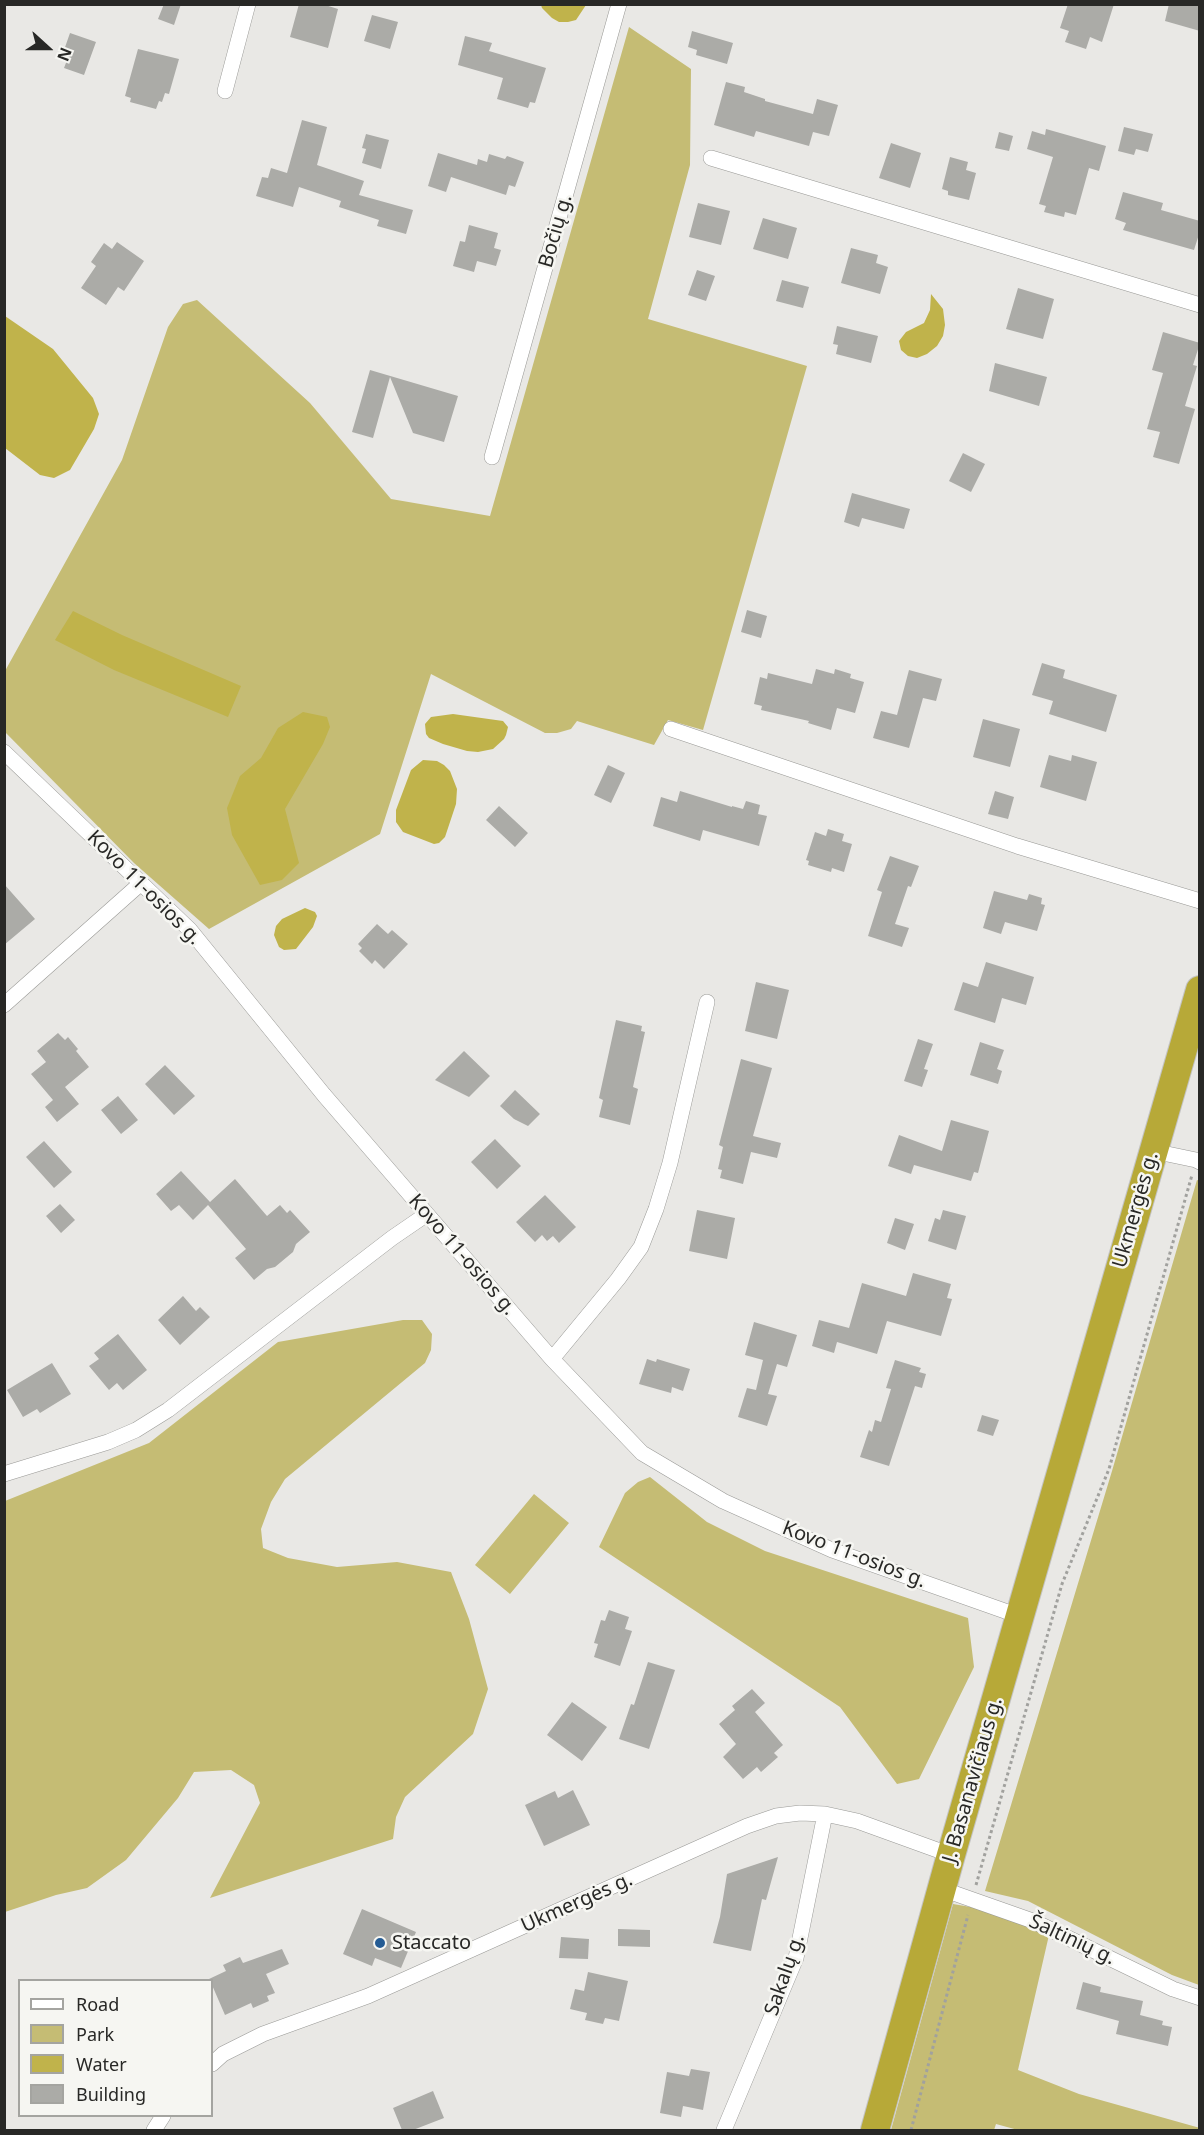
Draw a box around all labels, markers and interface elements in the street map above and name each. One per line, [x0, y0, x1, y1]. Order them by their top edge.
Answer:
north arrow [18, 18, 78, 78]
text: N [52, 44, 77, 64]
street label: Bočių g. [534, 192, 578, 270]
street label: Kovo 11-osios g. [82, 826, 206, 950]
street label: Ukmergės g. [1108, 1149, 1164, 1271]
street label: Kovo 11-osios g. [403, 1190, 521, 1320]
street label: Kovo 11-osios g. [779, 1517, 929, 1593]
street label: J. Basanavičiaus g. [938, 1695, 1008, 1865]
street label: Ukmergės g. [518, 1868, 636, 1938]
street label: Šaltinių g. [1025, 1910, 1119, 1970]
place label: Staccato [392, 1931, 471, 1955]
street label: Sakalų g. [760, 1931, 810, 2019]
marker: Staccato [373, 1936, 387, 1950]
legend [18, 1979, 213, 2117]
text: Road [76, 1992, 119, 2016]
text: Park [76, 2022, 114, 2046]
text: Water [76, 2052, 127, 2076]
text: Building [76, 2082, 146, 2106]

